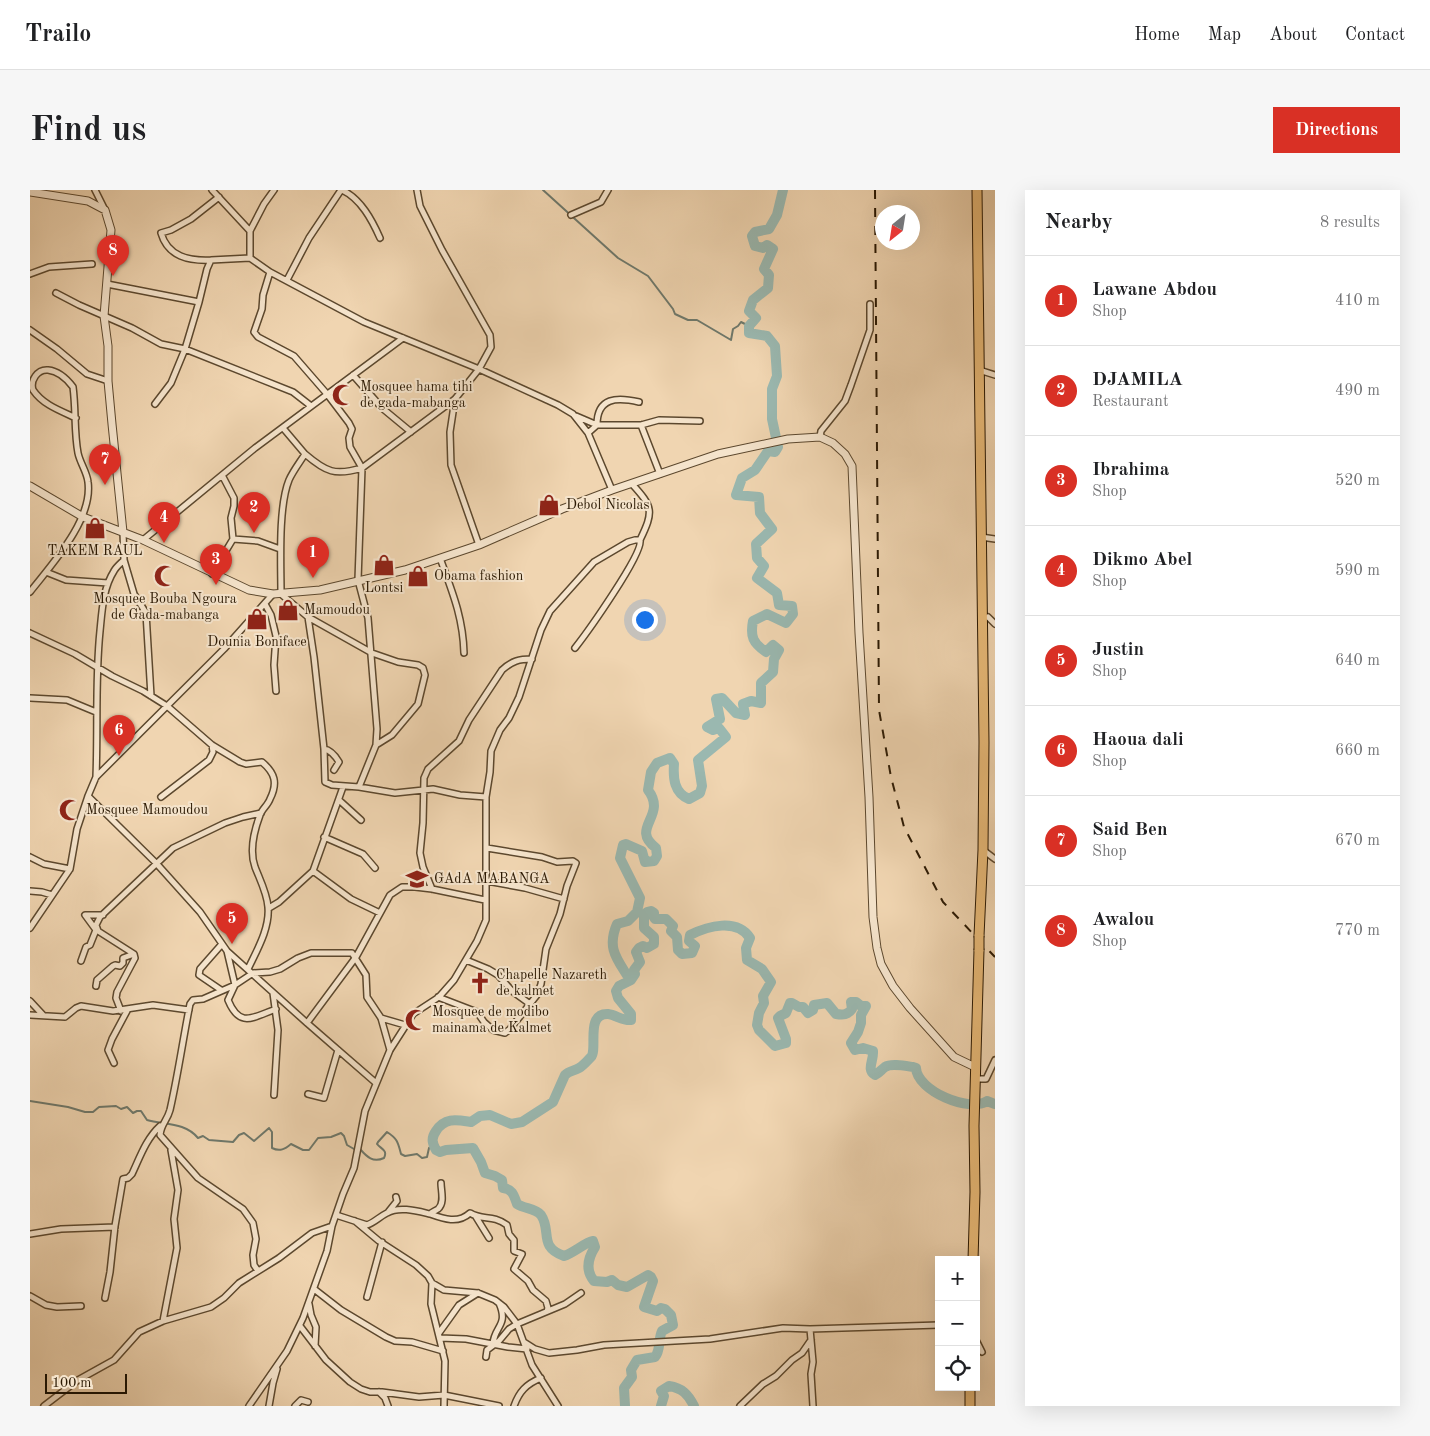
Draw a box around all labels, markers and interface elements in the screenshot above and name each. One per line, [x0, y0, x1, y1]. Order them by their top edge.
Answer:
text: Trailo [25, 23, 91, 47]
text: Home [1134, 26, 1180, 44]
text: Map [1208, 26, 1241, 44]
text: About [1269, 26, 1317, 44]
text: Contact [1345, 26, 1405, 44]
button: Directions [1273, 107, 1400, 153]
text: Find us [30, 113, 146, 148]
north arrow [875, 205, 920, 250]
text: Nearby [1045, 212, 1113, 233]
text: 8 results [1320, 215, 1380, 231]
pin: 8 [97, 235, 129, 276]
text: Lawane Abdou [1092, 281, 1217, 300]
text: 1 [1056, 293, 1066, 309]
text: 410 m [1335, 293, 1380, 309]
text: Shop [1092, 304, 1127, 320]
text: DJAMILA [1092, 371, 1183, 390]
place label: Mosquee hama tihi de gada-mabanga [360, 380, 473, 410]
mosque icon: Mosquee hama tihi de gada-mabanga [330, 382, 356, 408]
text: 2 [1056, 383, 1066, 399]
text: 490 m [1335, 383, 1380, 399]
text: Restaurant [1092, 394, 1169, 410]
pin: 7 [89, 444, 121, 485]
text: Ibrahima [1092, 461, 1169, 480]
text: 3 [1056, 473, 1066, 489]
text: 520 m [1335, 473, 1380, 489]
text: Shop [1092, 484, 1127, 500]
pin: 2 [238, 492, 270, 533]
shop icon: Debol Nicolas [536, 492, 562, 518]
place label: Debol Nicolas [566, 498, 650, 512]
pin: 4 [148, 502, 180, 543]
shop icon: TAKEM RAUL [82, 515, 108, 541]
pin: 1 [297, 537, 329, 578]
place label: TAKEM RAUL [47, 544, 143, 558]
pin: 3 [200, 544, 232, 585]
text: Dikmo Abel [1092, 551, 1192, 570]
shop icon: Lontsi [371, 552, 397, 578]
mosque icon: Mosquee Bouba Ngoura de Gada-mabanga [152, 563, 178, 589]
shop icon: Obama fashion [405, 563, 431, 589]
text: 4 [1056, 563, 1066, 579]
text: 590 m [1335, 563, 1380, 579]
place label: Obama fashion [434, 569, 524, 583]
text: Shop [1092, 574, 1127, 590]
place label: Lontsi [365, 581, 404, 595]
place label: Mosquee Bouba Ngoura de Gada-mabanga [93, 592, 237, 622]
shop icon: Mamoudou [275, 597, 301, 623]
place label: Mamoudou [304, 603, 370, 617]
shop icon: Dounia Boniface [244, 606, 270, 632]
your location [632, 607, 658, 633]
place label: Dounia Boniface [207, 635, 307, 649]
text: Justin [1092, 641, 1144, 660]
text: 5 [1056, 653, 1066, 669]
text: 640 m [1335, 653, 1380, 669]
text: Shop [1092, 664, 1127, 680]
pin: 6 [103, 715, 135, 756]
text: Haoua dali [1092, 731, 1184, 750]
text: 6 [1056, 743, 1066, 759]
text: 660 m [1335, 743, 1380, 759]
text: Shop [1092, 754, 1127, 770]
mosque icon: Mosquee Mamoudou [57, 797, 83, 823]
place label: Mosquee Mamoudou [86, 803, 208, 817]
text: Said Ben [1092, 821, 1168, 840]
text: 7 [1056, 833, 1066, 849]
text: 670 m [1335, 833, 1380, 849]
text: Shop [1092, 844, 1127, 860]
school or university icon: GAdA MABANGA [404, 866, 430, 892]
place label: GAdA MABANGA [434, 872, 550, 886]
pin: 5 [216, 903, 248, 944]
text: Awalou [1092, 911, 1154, 930]
text: 8 [1056, 923, 1066, 939]
text: 770 m [1335, 923, 1380, 939]
text: Shop [1092, 934, 1127, 950]
place label: Chapelle Nazareth de kalmet [496, 968, 607, 998]
church icon: Chapelle Nazareth de kalmet [467, 970, 493, 996]
place label: Mosquee de modibo mainama de Kalmet [432, 1005, 552, 1035]
mosque icon: Mosquee de modibo mainama de Kalmet [403, 1007, 429, 1033]
map controls [935, 1256, 980, 1391]
button: + [935, 1256, 980, 1301]
button: − [935, 1301, 980, 1346]
button: locate [935, 1346, 980, 1391]
scale bar [45, 1371, 128, 1394]
text: 100 m [52, 1376, 91, 1390]

